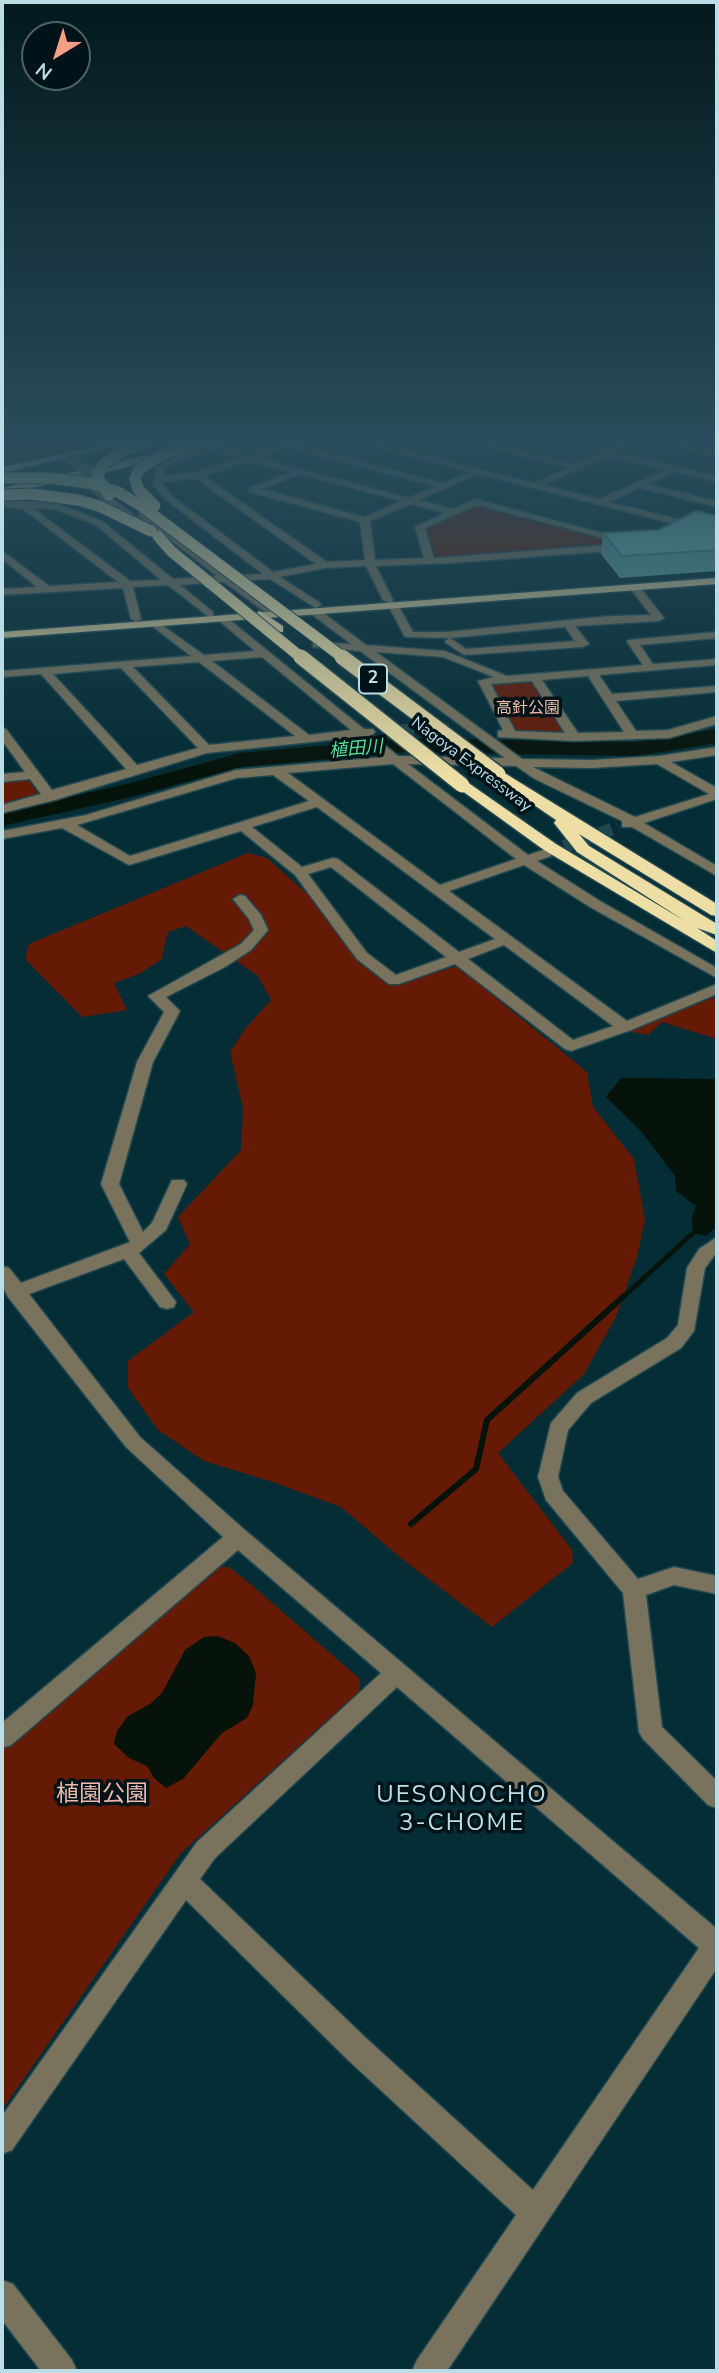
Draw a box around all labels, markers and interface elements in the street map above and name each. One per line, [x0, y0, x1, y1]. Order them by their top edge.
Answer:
north arrow [21, 21, 91, 91]
text: N [31, 56, 58, 86]
road number: 2 [359, 664, 387, 694]
park label: 高針公園 [496, 699, 560, 719]
street label: Nagoya Expressway [407, 714, 535, 816]
water label: 植田川 [328, 737, 384, 763]
park label: 植園公園 [56, 1781, 148, 1809]
district label: UESONOCHO 3-CHOME [377, 1782, 547, 1838]

